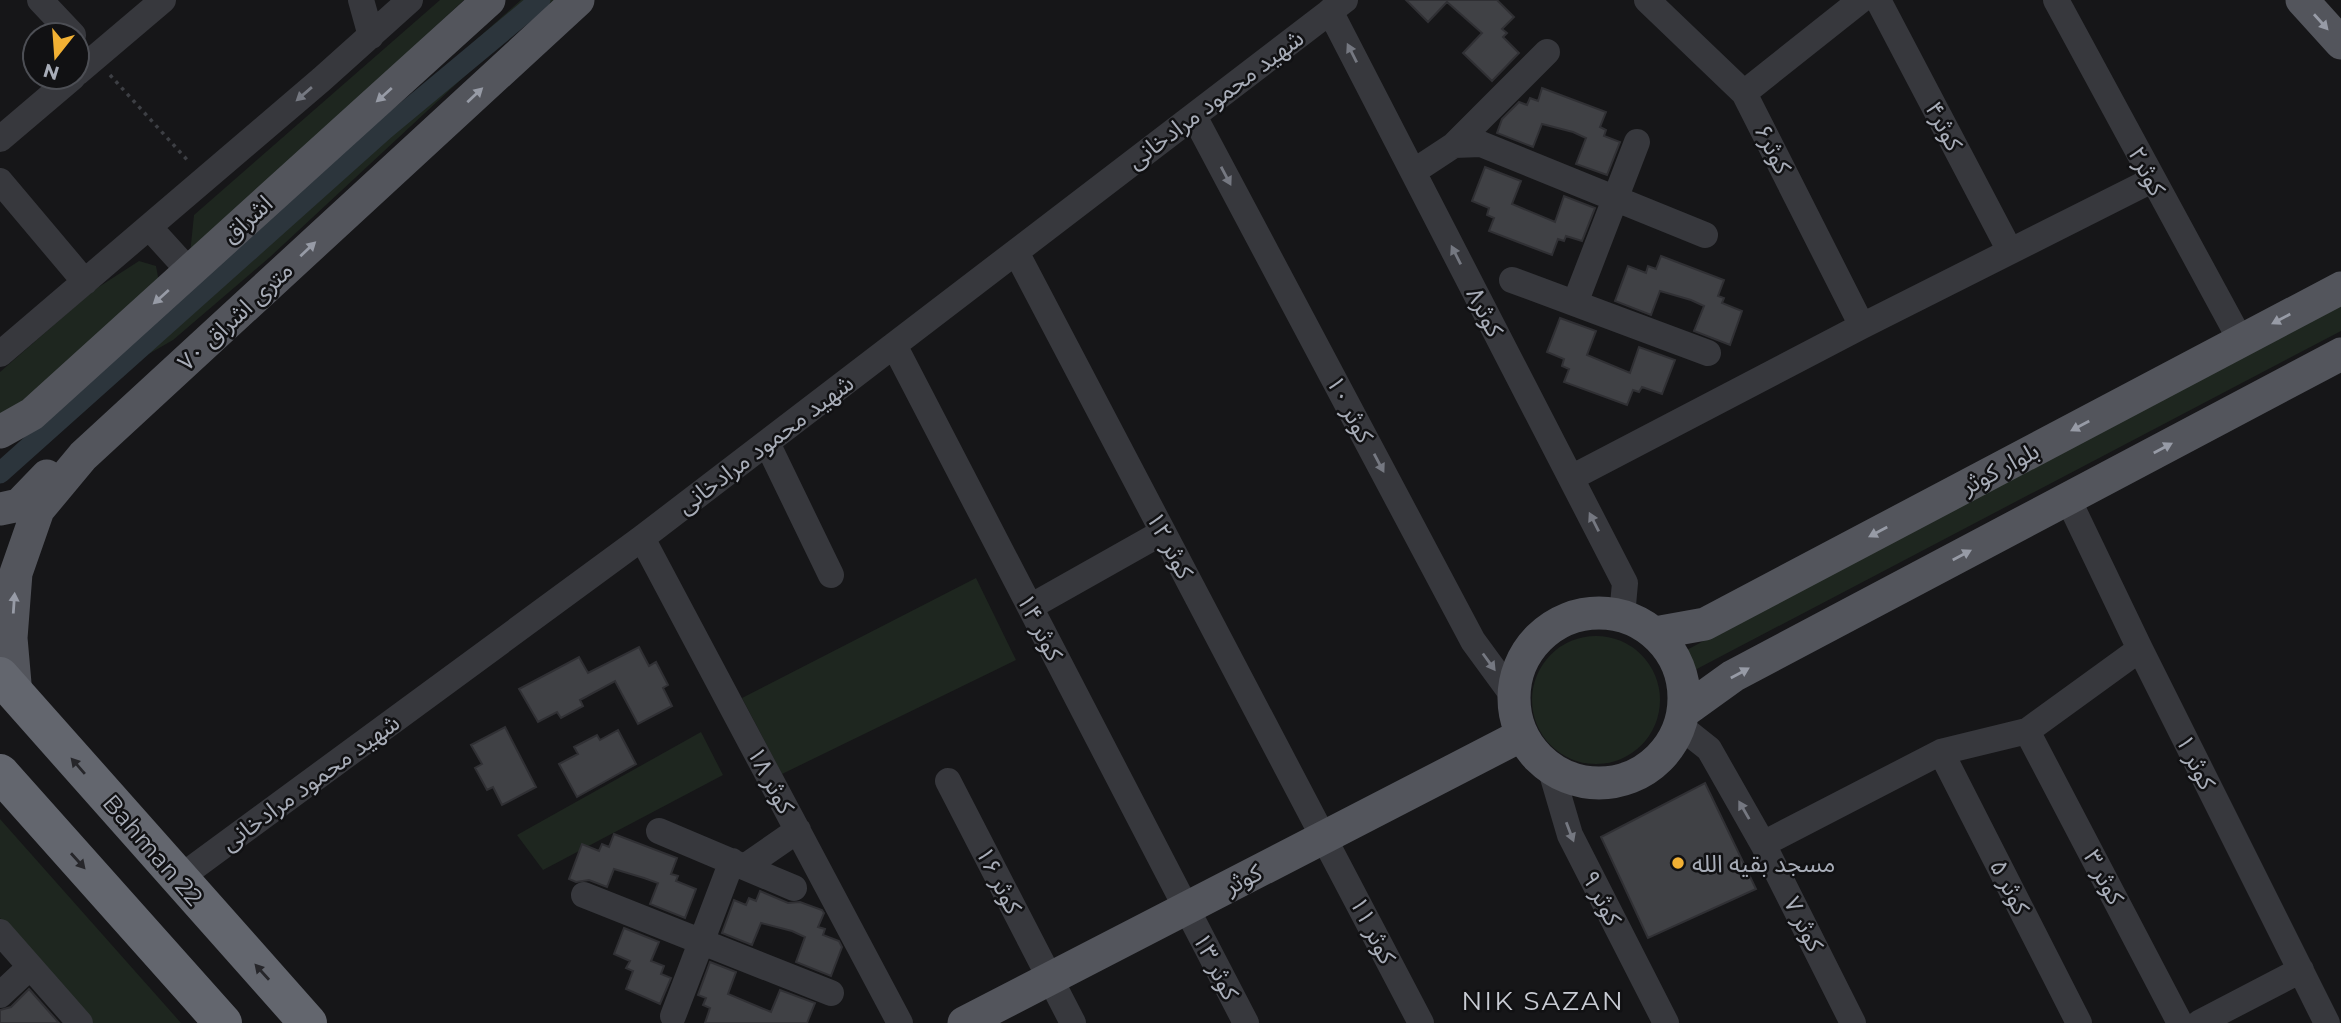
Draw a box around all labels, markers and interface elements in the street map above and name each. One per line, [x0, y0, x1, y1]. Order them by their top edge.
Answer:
one-way arrow [2313, 13, 2329, 30]
north arrow [21, 21, 91, 91]
street label: شهید محمود مرادخانی [1121, 23, 1309, 175]
one-way arrow [1346, 43, 1357, 63]
text: N [40, 59, 62, 85]
one-way arrow [295, 86, 313, 102]
one-way arrow [375, 87, 393, 103]
one-way arrow [466, 87, 484, 103]
street label: کوثر۴ [1919, 96, 1969, 157]
street label: کوثر۶ [1748, 119, 1798, 180]
street label: کوثر۲ [2122, 141, 2172, 202]
one-way arrow [1220, 166, 1232, 186]
street label: اشراق [216, 189, 278, 249]
one-way arrow [299, 241, 317, 257]
one-way arrow [1450, 245, 1461, 265]
street label: ۷۰ متری اشراق [171, 255, 299, 377]
street label: کوثر۸ [1460, 282, 1510, 343]
one-way arrow [152, 289, 170, 305]
one-way arrow [2270, 313, 2290, 325]
street label: شهید محمود مرادخانی [671, 368, 859, 520]
street label: کوثر ۱۰ [1320, 371, 1380, 448]
one-way arrow [2070, 420, 2089, 432]
street label: بلوار کوثر [1955, 436, 2044, 501]
one-way arrow [2153, 443, 2173, 454]
one-way arrow [1372, 454, 1384, 474]
street label: کوثر ۱۲ [1140, 507, 1200, 584]
one-way arrow [1588, 513, 1600, 532]
one-way arrow [1869, 526, 1888, 538]
one-way arrow [1952, 549, 1972, 561]
street label: کوثر ۱۴ [1011, 588, 1070, 666]
one-way arrow [8, 592, 19, 614]
one-way arrow [1481, 653, 1495, 671]
one-way arrow [1730, 667, 1749, 679]
street label: شهید محمود مرادخانی [215, 707, 405, 857]
street label: کوثر ۱ [2170, 730, 2223, 795]
street label: کوثر ۱۸ [741, 742, 801, 819]
one-way arrow [70, 757, 86, 775]
street label: Bahman 22 [97, 788, 209, 912]
one-way arrow [1738, 800, 1750, 819]
one-way arrow [1565, 822, 1576, 843]
street label: کوثر ۱۶ [970, 841, 1029, 919]
street label: کوثر ۳ [2078, 845, 2131, 910]
place label: مسجد بقیه الله [1692, 849, 1835, 878]
one-way arrow [70, 852, 86, 870]
marker: مسجد بقیه الله [1670, 855, 1686, 871]
street label: کوثر ۵ [1984, 855, 2037, 920]
street label: کوثر [1219, 857, 1267, 901]
street label: کوثر ۹ [1576, 866, 1629, 931]
street label: کوثر ۱۱ [1344, 891, 1403, 969]
street label: کوثر ۷ [1778, 892, 1831, 957]
street label: کوثر ۱۳ [1187, 927, 1246, 1005]
one-way arrow [254, 963, 270, 981]
district label: NIK SAZAN [1461, 985, 1625, 1017]

